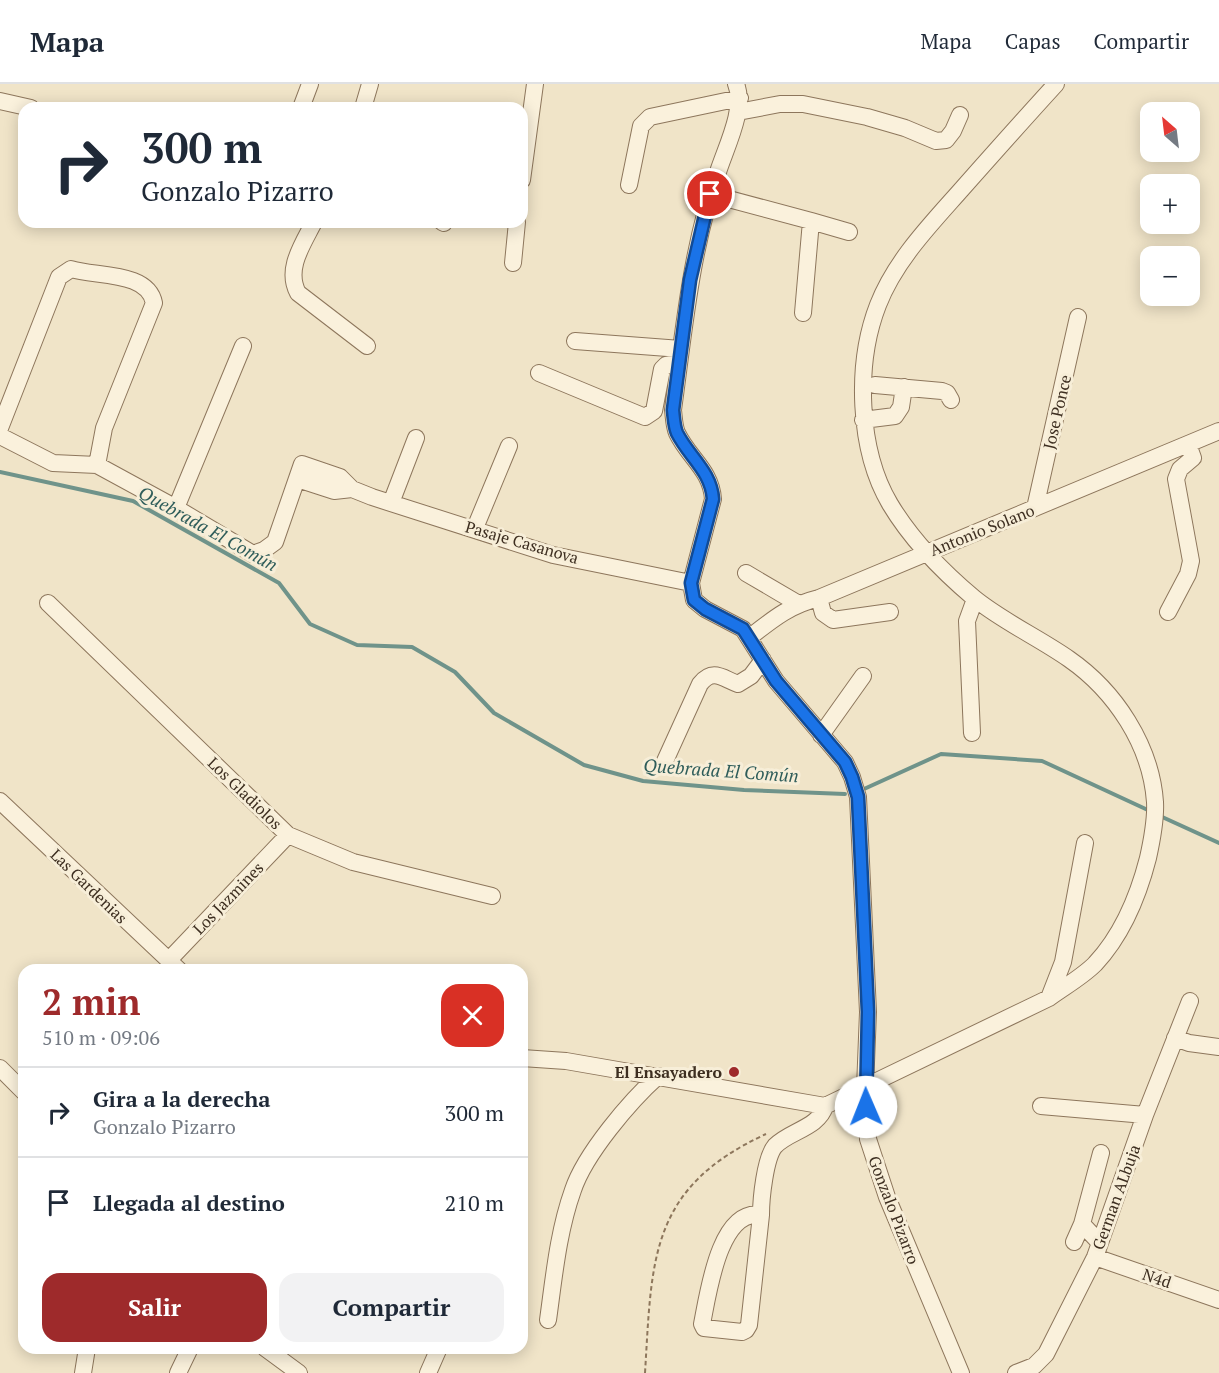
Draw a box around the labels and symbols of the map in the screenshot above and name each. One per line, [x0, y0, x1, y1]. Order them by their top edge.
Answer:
north arrow [1140, 102, 1200, 162]
pin [684, 168, 735, 219]
street label: Jose Ponce [1038, 373, 1076, 451]
water label: Quebrada El Común [135, 480, 282, 576]
street label: Antonio Solano [926, 499, 1038, 561]
street label: Pasaje Casanova [463, 515, 581, 569]
street label: Los Gladiolos [203, 752, 287, 834]
water label: Quebrada El Común [643, 753, 799, 787]
street label: Las Gardenias [46, 844, 132, 928]
street label: Los Jazmines [188, 857, 268, 939]
place label: El Ensayadero [615, 1061, 722, 1083]
marker: El Ensayadero [727, 1065, 741, 1079]
position arrow [834, 1075, 898, 1139]
street label: German ALbuja [1087, 1141, 1145, 1253]
street label: Gonzalo Pizarro [863, 1153, 925, 1267]
street label: N4d [1140, 1263, 1174, 1293]

